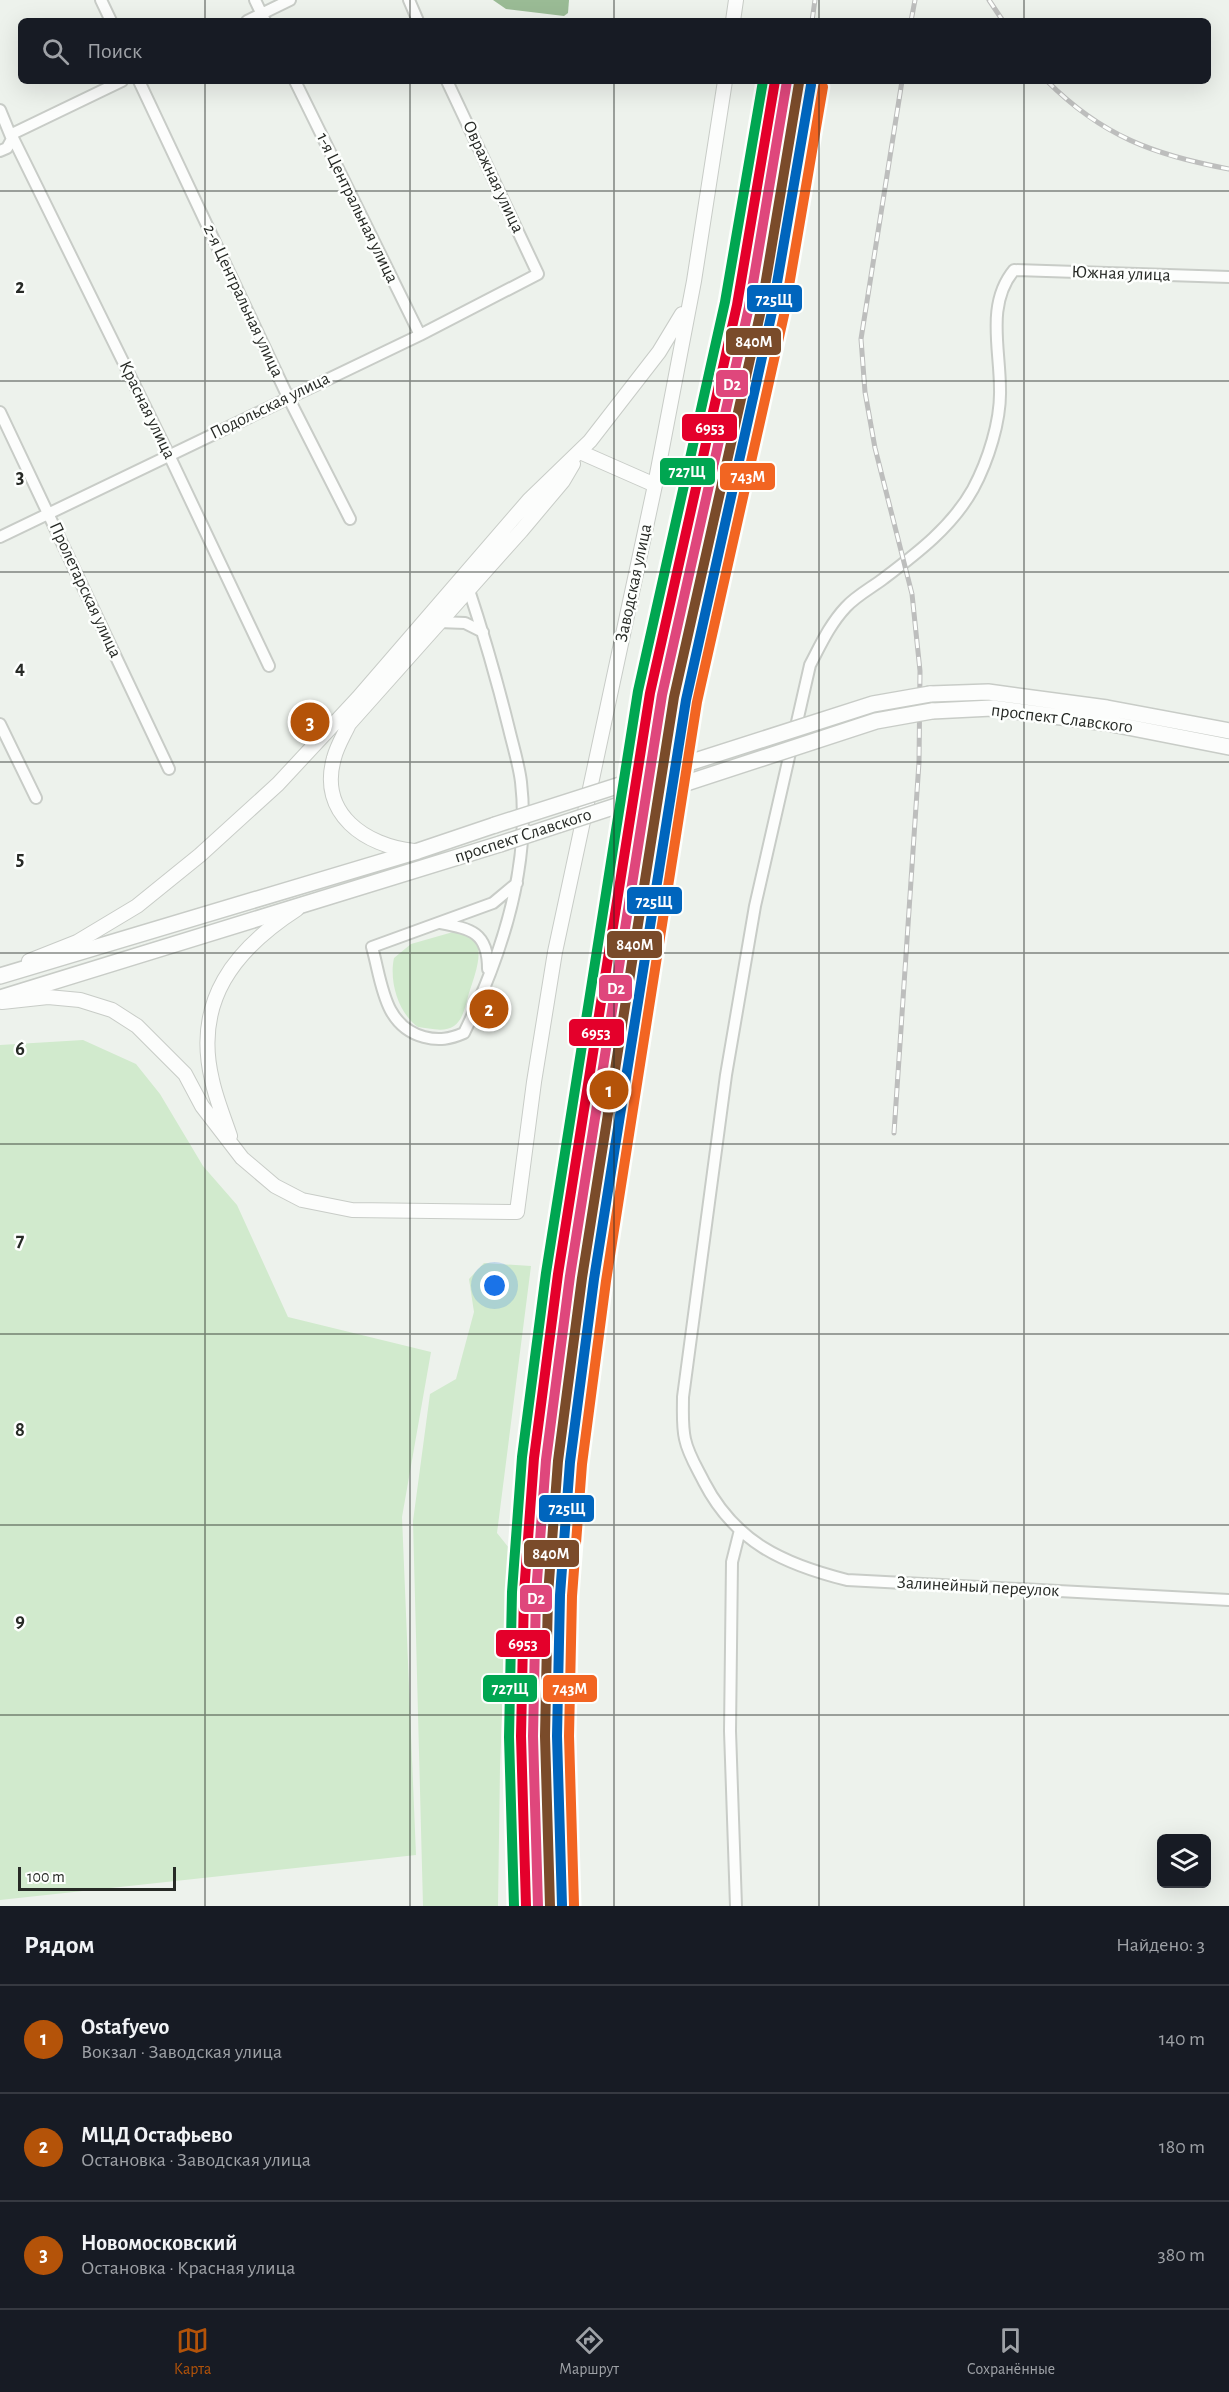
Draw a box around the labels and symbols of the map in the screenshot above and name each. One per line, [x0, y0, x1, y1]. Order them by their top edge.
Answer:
street label: Овражная улица [459, 118, 527, 236]
street label: 1-я Центральная улица [313, 130, 401, 286]
street label: 2-я Центральная улица [200, 222, 286, 380]
street label: Южная улица [1071, 263, 1171, 285]
text: 2 [15, 277, 25, 297]
line badge: 725Щ [746, 284, 803, 313]
text: 725Щ [756, 292, 793, 308]
line badge: 840М [725, 327, 782, 356]
text: 840М [735, 334, 773, 350]
street label: Красная улица [116, 358, 178, 462]
street label: Подольская улица [207, 369, 333, 443]
line badge: D2 [715, 369, 749, 398]
text: D2 [723, 377, 741, 393]
line badge: 6953 [681, 413, 738, 442]
text: 6953 [695, 420, 725, 436]
line badge: 727Щ [659, 457, 716, 486]
line badge: 743М [719, 462, 776, 491]
text: 727Щ [669, 464, 706, 480]
text: 3 [16, 467, 24, 487]
text: 743М [731, 469, 765, 485]
street label: Пролетарская улица [46, 519, 124, 661]
street label: Заводская улица [613, 522, 655, 644]
text: 4 [15, 658, 25, 678]
pin: 3 [290, 700, 330, 744]
street label: проспект Славского [990, 701, 1134, 737]
street label: проспект Славского [452, 805, 594, 867]
text: 5 [16, 849, 24, 869]
line badge: 725Щ [626, 886, 683, 915]
text: 725Щ [636, 894, 673, 910]
line badge: 840М [606, 930, 663, 959]
text: 840М [616, 937, 654, 953]
line badge: D2 [598, 974, 633, 1002]
text: D2 [607, 981, 625, 997]
pin: 2 [470, 986, 508, 1032]
line badge: 6953 [568, 1018, 625, 1047]
text: 6953 [581, 1025, 611, 1041]
text: 6 [15, 1039, 25, 1059]
pin: 1 [590, 1068, 628, 1112]
text: 7 [16, 1230, 25, 1250]
your location [480, 1271, 509, 1300]
text: 8 [15, 1420, 25, 1440]
line badge: 725Щ [538, 1494, 595, 1523]
text: 725Щ [549, 1501, 586, 1517]
line badge: 840М [523, 1539, 580, 1568]
text: 840М [532, 1546, 570, 1562]
street label: Залинейный переулок [896, 1574, 1060, 1600]
line badge: D2 [519, 1584, 553, 1613]
text: D2 [527, 1591, 545, 1607]
text: 9 [15, 1611, 25, 1631]
line badge: 6953 [495, 1629, 551, 1658]
text: 6953 [508, 1636, 538, 1652]
line badge: 727Щ [482, 1674, 538, 1703]
line badge: 743М [542, 1674, 598, 1703]
text: 727Щ [492, 1681, 529, 1697]
text: 743М [553, 1681, 587, 1697]
scale bar [18, 1864, 176, 1892]

